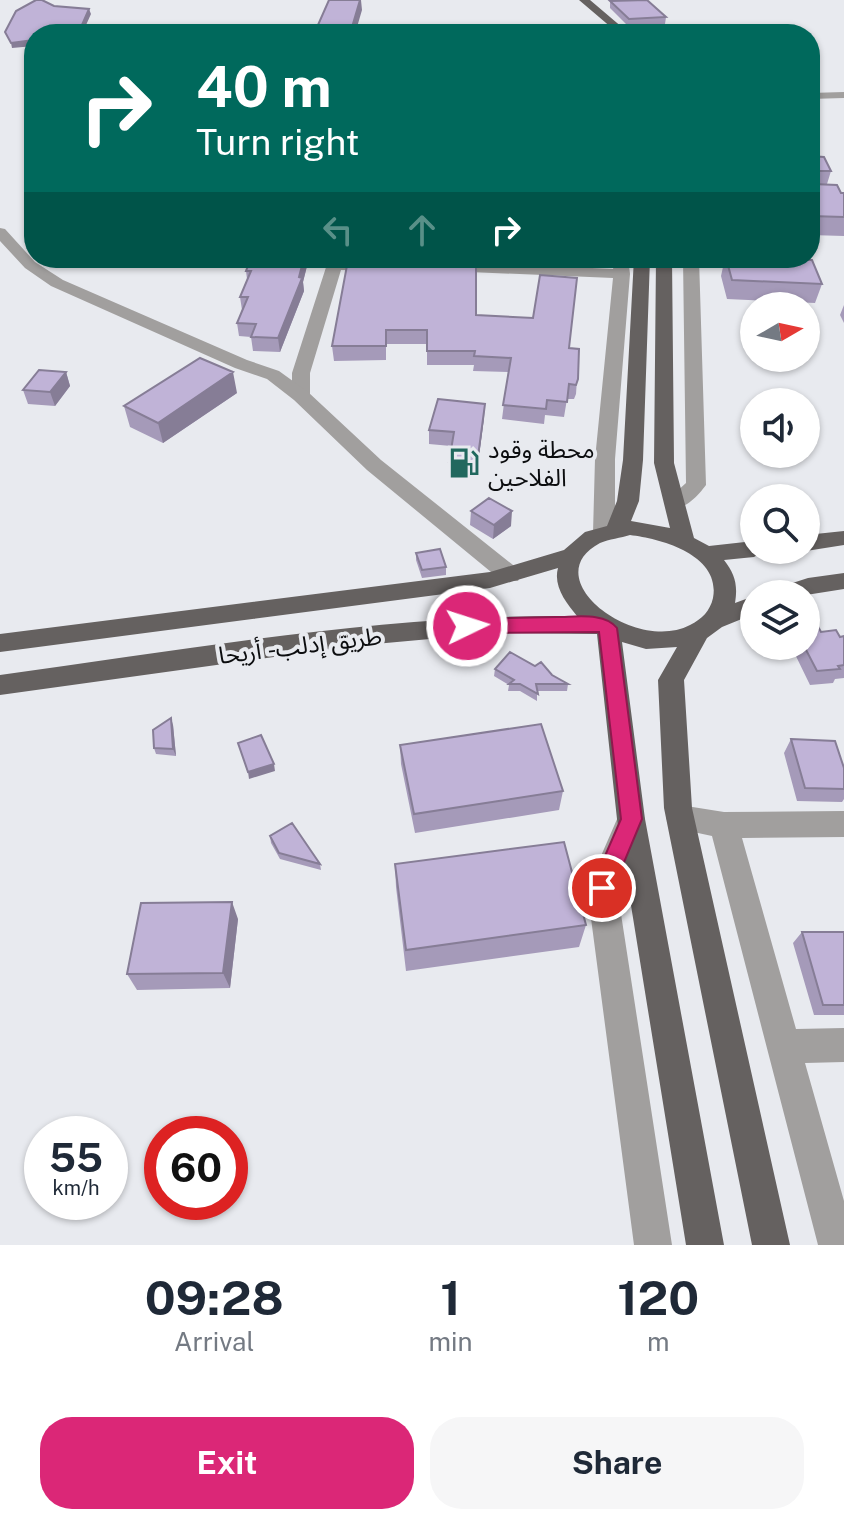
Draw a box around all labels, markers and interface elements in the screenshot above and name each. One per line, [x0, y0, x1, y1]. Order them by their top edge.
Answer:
text: 40 m [196, 54, 332, 120]
icon: right [64, 56, 168, 160]
text: Turn right [196, 121, 359, 163]
icon: left [316, 208, 360, 252]
icon: ahead [400, 208, 444, 252]
icon: right [484, 208, 528, 252]
north arrow [740, 292, 820, 372]
map controls [740, 292, 820, 660]
button: sound [740, 388, 820, 468]
place label: محطة وقود الفلاحين [488, 435, 595, 491]
fuel station icon: محطة وقود الفلاحين [447, 446, 481, 480]
button: search [740, 484, 820, 564]
button: layers [740, 580, 820, 660]
position arrow [425, 584, 509, 668]
street label: طريق إدلب - أريحا [217, 620, 384, 672]
pin [568, 854, 636, 922]
icon: arrive [580, 866, 624, 910]
speed limit sign: 60 [144, 1116, 248, 1220]
text: 55 [49, 1134, 103, 1181]
text: km/h [52, 1176, 100, 1200]
text: 09:28 [145, 1269, 284, 1326]
text: 1 [440, 1269, 461, 1326]
text: 120 [617, 1269, 699, 1326]
text: Arrival [174, 1326, 254, 1357]
text: min [428, 1326, 473, 1357]
text: m [647, 1326, 670, 1357]
button: Exit [40, 1417, 414, 1509]
button: Share [430, 1417, 804, 1509]

